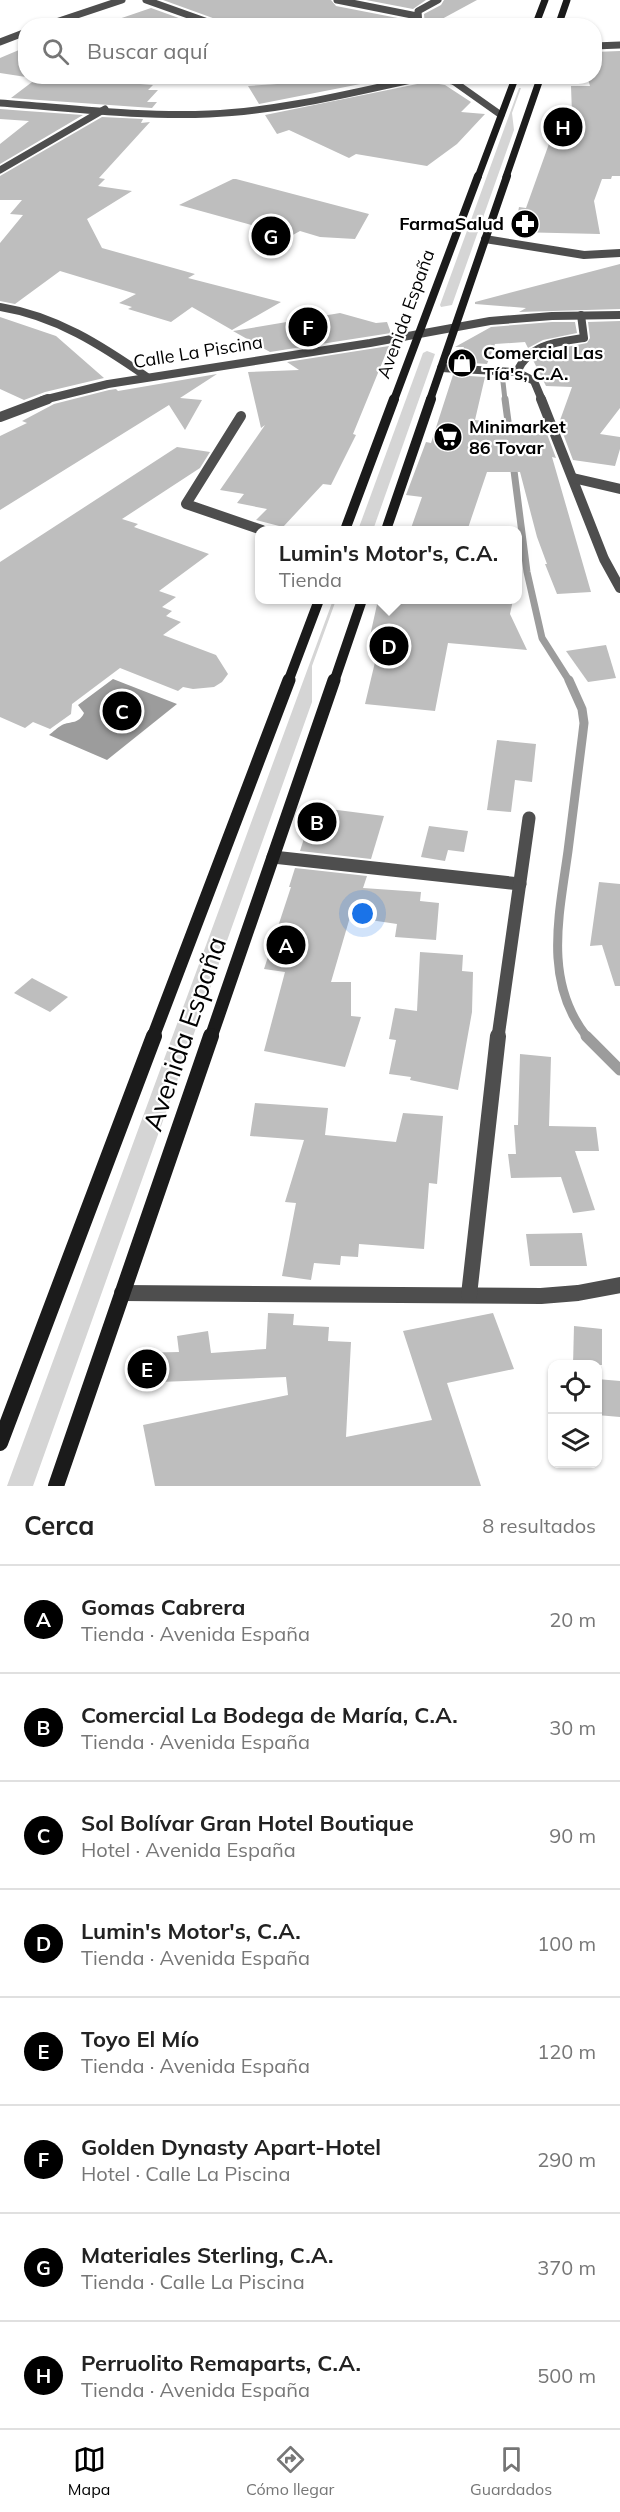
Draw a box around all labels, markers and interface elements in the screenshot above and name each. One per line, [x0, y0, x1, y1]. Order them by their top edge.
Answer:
search box [18, 18, 602, 84]
icon: search [39, 35, 72, 68]
text: Buscar aquí [87, 37, 208, 65]
pin: H [544, 104, 582, 150]
pharmacy icon: FarmaSalud [509, 208, 541, 240]
place label: FarmaSalud [399, 212, 504, 235]
pin: G [252, 214, 290, 258]
street label: Avenida España [372, 246, 439, 381]
pin: F [288, 304, 328, 350]
street label: Calle La Piscina [132, 330, 264, 373]
place label: Comercial Las Tía's, C.A. [483, 341, 603, 385]
shop icon: Comercial Las Tía's, C.A. [446, 347, 478, 379]
place label: Minimarket 86 Tovar [469, 415, 566, 459]
supermarket icon: Minimarket 86 Tovar [432, 421, 464, 453]
popup [255, 526, 522, 604]
text: Lumin's Motor's, C.A. [279, 539, 498, 567]
text: Tienda [279, 567, 342, 592]
pin: D [370, 624, 408, 668]
pin: C [102, 688, 142, 734]
pin: B [298, 800, 336, 844]
your location [348, 899, 377, 928]
pin: A [266, 922, 306, 968]
street label: Avenida España [135, 932, 233, 1135]
pin: E [128, 1346, 166, 1392]
map controls [548, 1360, 602, 1468]
button: locate [548, 1360, 602, 1414]
button: layers [548, 1414, 602, 1468]
text: Cerca [24, 1509, 94, 1542]
text: 8 resultados [482, 1513, 596, 1538]
text: Gomas Cabrera [81, 1593, 245, 1621]
text: A [36, 1607, 51, 1632]
text: 20 m [549, 1607, 596, 1632]
text: Tienda · Avenida España [81, 1621, 310, 1646]
text: Comercial La Bodega de María, C.A. [81, 1701, 458, 1729]
text: B [37, 1715, 50, 1740]
text: 30 m [549, 1715, 596, 1740]
text: Tienda · Avenida España [81, 1729, 310, 1754]
text: Sol Bolívar Gran Hotel Boutique [81, 1809, 414, 1837]
text: C [37, 1823, 50, 1848]
text: 90 m [549, 1823, 596, 1848]
text: Hotel · Avenida España [81, 1837, 296, 1862]
text: Lumin's Motor's, C.A. [81, 1917, 301, 1945]
text: D [36, 1931, 51, 1956]
text: 100 m [537, 1931, 596, 1956]
text: Tienda · Avenida España [81, 1945, 310, 1970]
text: Toyo El Mío [81, 2025, 199, 2053]
text: E [38, 2039, 49, 2064]
text: 120 m [537, 2039, 596, 2064]
text: Tienda · Avenida España [81, 2053, 310, 2078]
text: Golden Dynasty Apart-Hotel [81, 2133, 381, 2161]
text: F [38, 2147, 49, 2172]
text: 290 m [537, 2147, 596, 2172]
text: Hotel · Calle La Piscina [81, 2161, 290, 2186]
text: Materiales Sterling, C.A. [81, 2241, 333, 2269]
text: G [36, 2255, 51, 2280]
text: 370 m [537, 2255, 596, 2280]
text: Tienda · Calle La Piscina [81, 2269, 305, 2294]
text: Perruolito Remaparts, C.A. [81, 2349, 361, 2377]
text: H [36, 2363, 51, 2388]
text: 500 m [537, 2363, 596, 2388]
text: Tienda · Avenida España [81, 2377, 310, 2402]
tab: Mapa [68, 2443, 110, 2499]
tab: Cómo llegar [246, 2443, 334, 2499]
tab: Guardados [470, 2443, 552, 2499]

